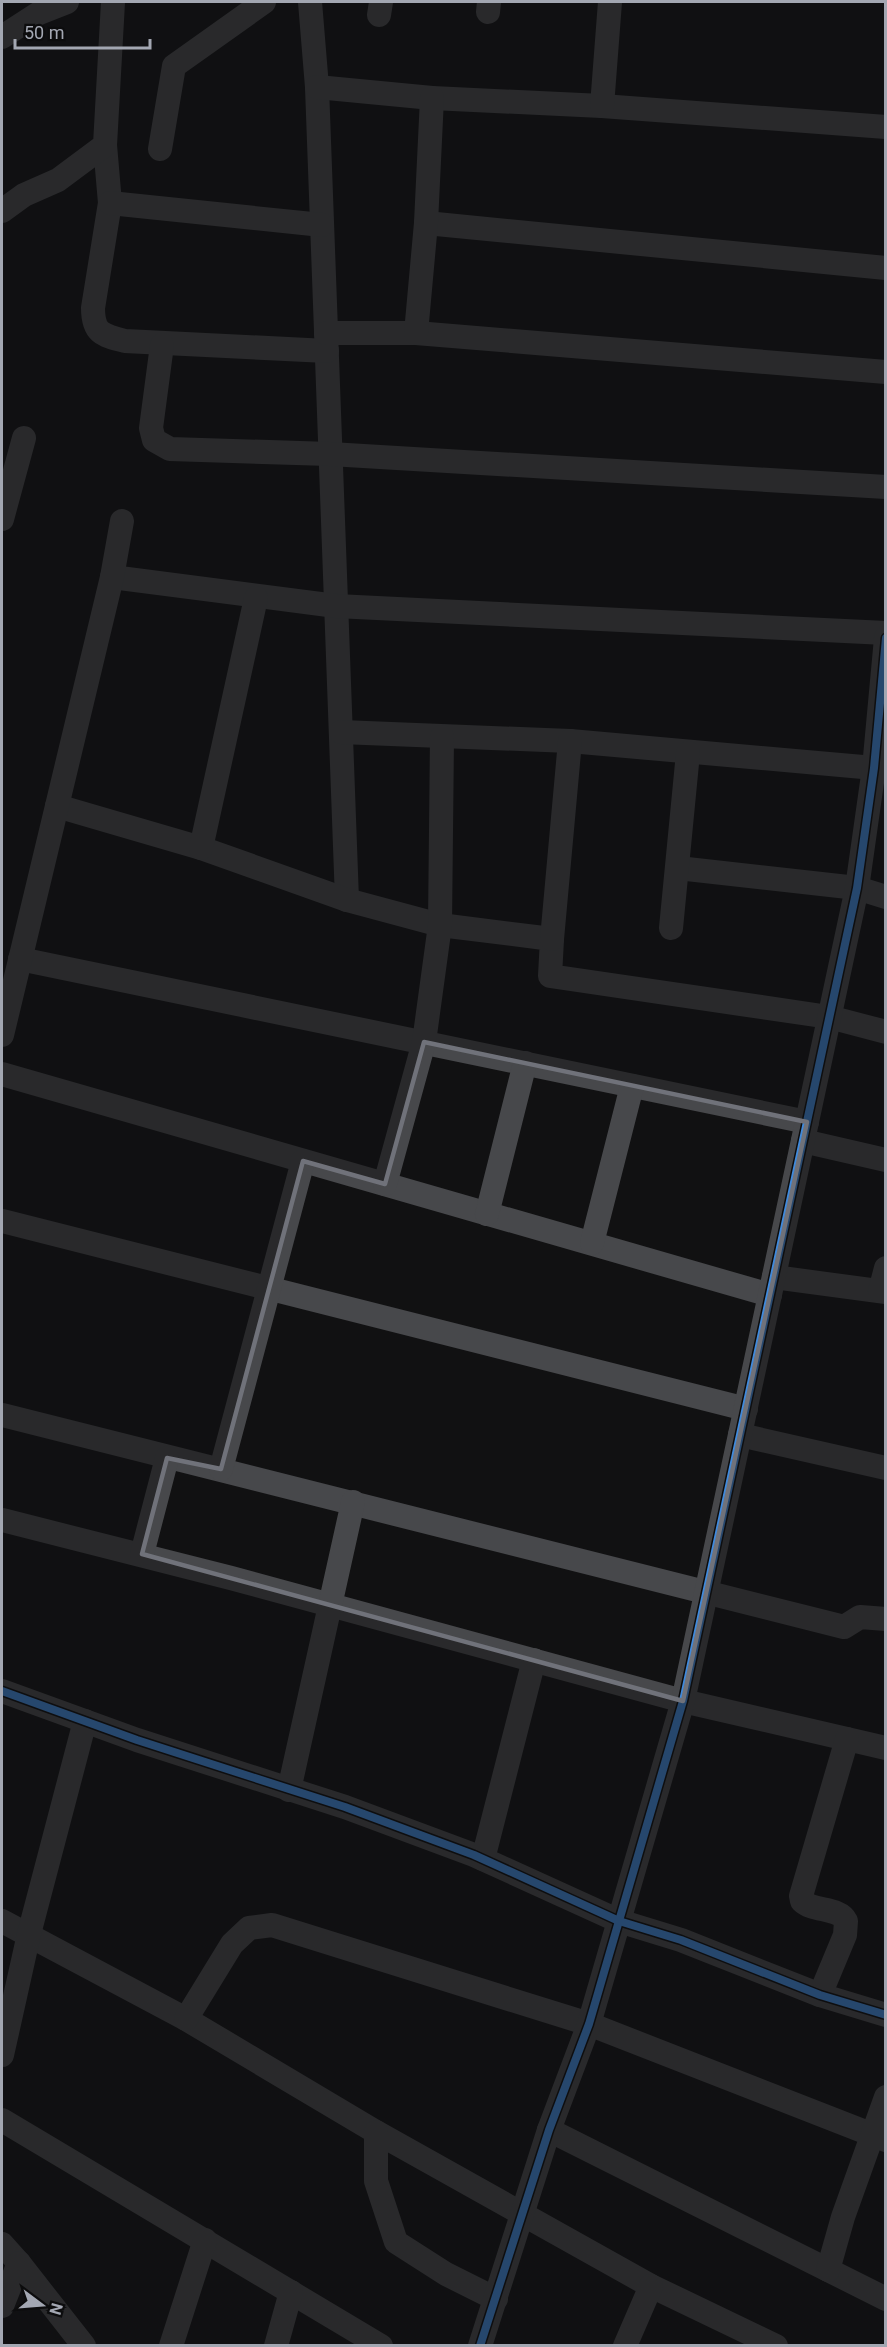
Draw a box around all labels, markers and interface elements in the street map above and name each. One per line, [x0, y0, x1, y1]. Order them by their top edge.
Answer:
scale bar [15, 12, 150, 50]
text: 50 m [24, 22, 64, 43]
north arrow [12, 2275, 72, 2335]
text: N [45, 2301, 67, 2317]

